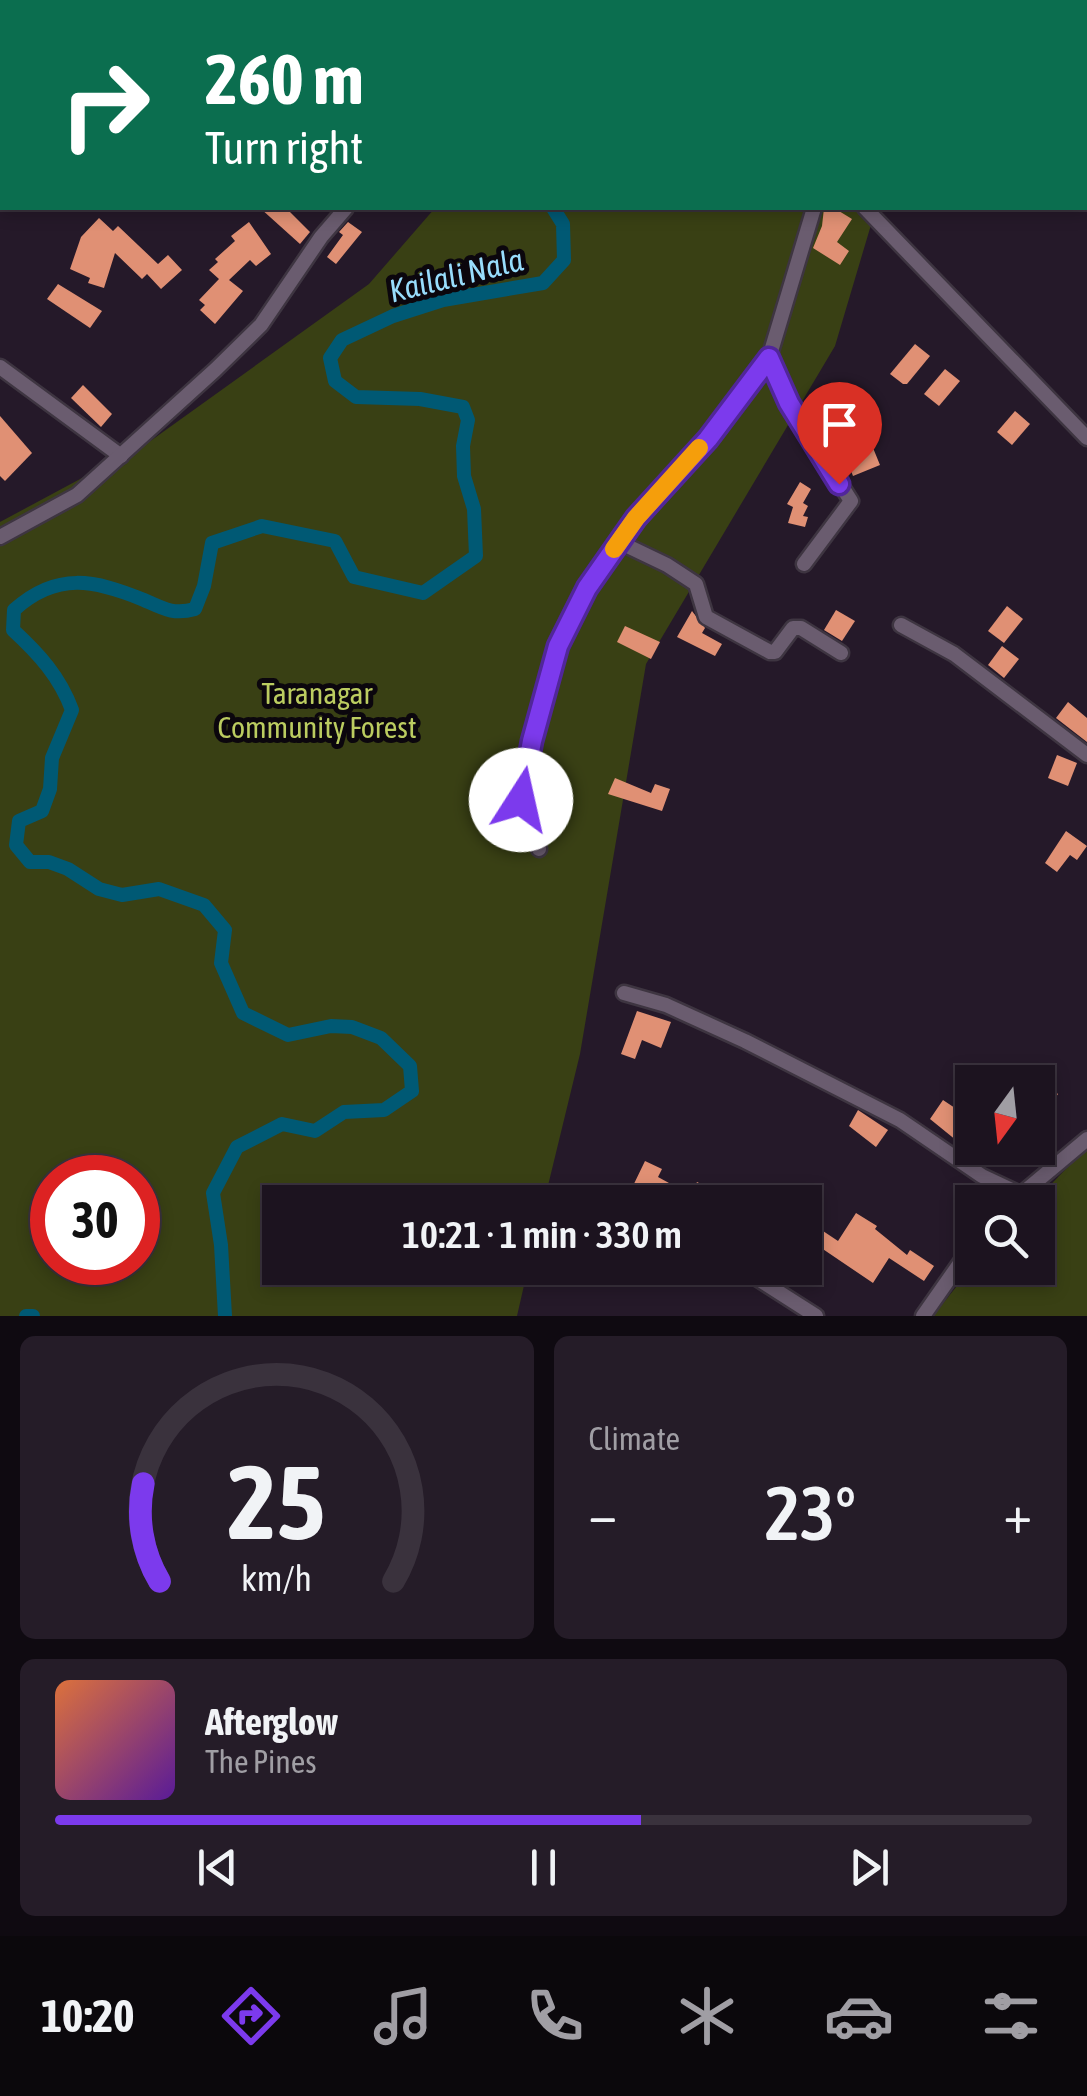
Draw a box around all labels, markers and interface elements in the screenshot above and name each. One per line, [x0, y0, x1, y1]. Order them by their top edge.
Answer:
text: 260 m [205, 39, 364, 119]
icon: right [40, 40, 170, 170]
text: Turn right [205, 122, 363, 174]
water label: Kailali Nala [385, 240, 527, 310]
pin [797, 382, 882, 485]
icon: arrive [812, 397, 867, 452]
park label: Taranagar Community Forest [217, 676, 417, 744]
position arrow [469, 748, 573, 852]
north arrow [955, 1065, 1055, 1165]
map controls [955, 1065, 1055, 1285]
speed limit sign: 30 [30, 1155, 160, 1285]
button: search [955, 1185, 1055, 1285]
text: 10:21 · 1 min · 330 m [402, 1213, 682, 1256]
text: Climate [589, 1420, 680, 1457]
text: 25 [228, 1442, 326, 1561]
text: 23° [765, 1470, 856, 1556]
text: − [589, 1482, 617, 1545]
text: + [1003, 1482, 1032, 1545]
text: km/h [241, 1558, 312, 1599]
text: Afterglow [205, 1700, 338, 1743]
text: The Pines [205, 1743, 317, 1780]
icon: previous [190, 1840, 245, 1895]
icon: pause [516, 1840, 571, 1895]
icon: next [842, 1840, 897, 1895]
icon: directions [216, 1981, 286, 2051]
icon: music [368, 1981, 438, 2051]
icon: phone [520, 1981, 590, 2051]
icon: climate [672, 1981, 742, 2051]
icon: car [824, 1981, 894, 2051]
icon: filters [976, 1981, 1046, 2051]
text: 10:20 [41, 1990, 134, 2042]

